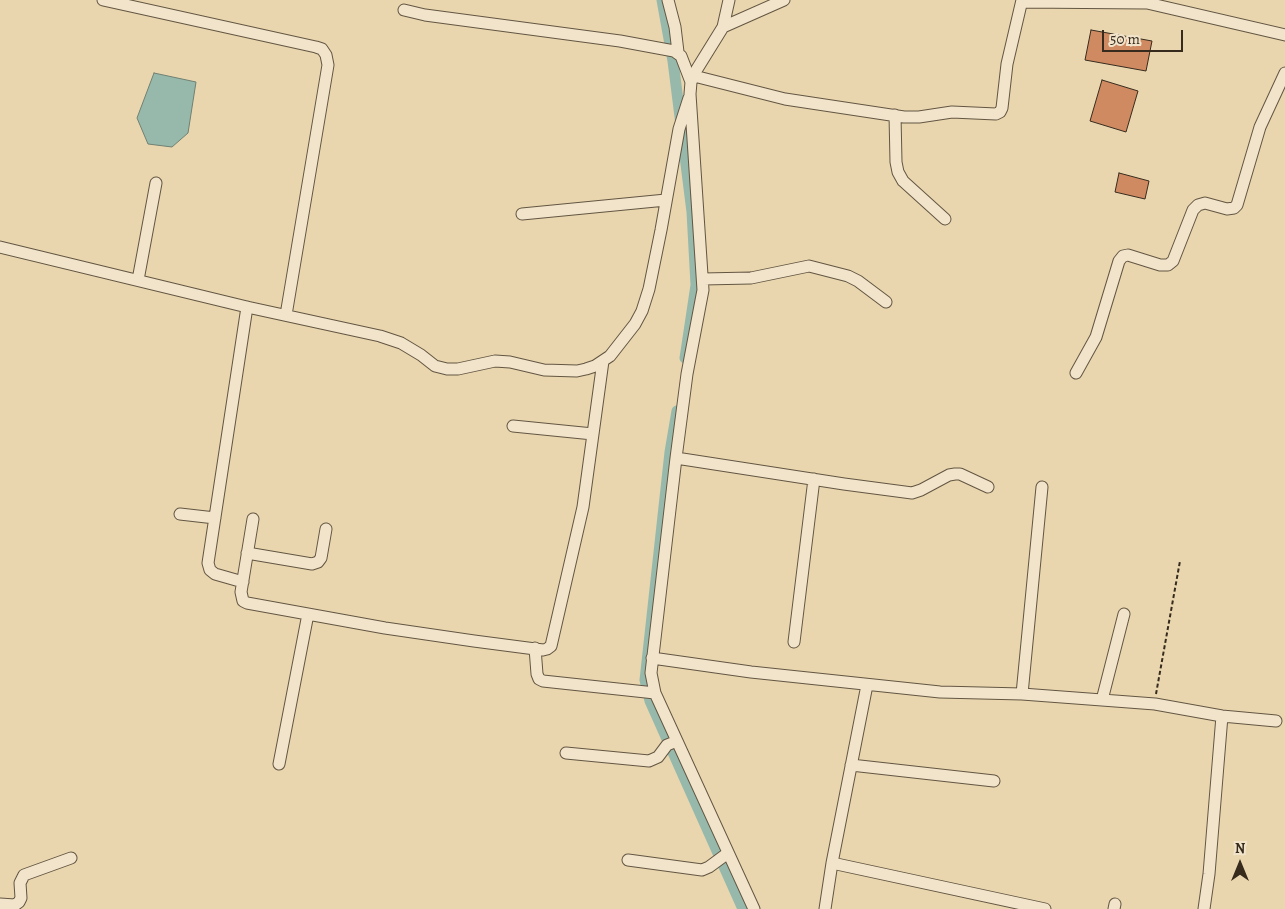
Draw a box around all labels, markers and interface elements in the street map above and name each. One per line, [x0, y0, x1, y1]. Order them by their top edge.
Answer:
scale bar [1105, 20, 1186, 52]
text: 50 m [1110, 29, 1140, 49]
north arrow [1215, 839, 1265, 889]
text: N [1235, 839, 1245, 858]

